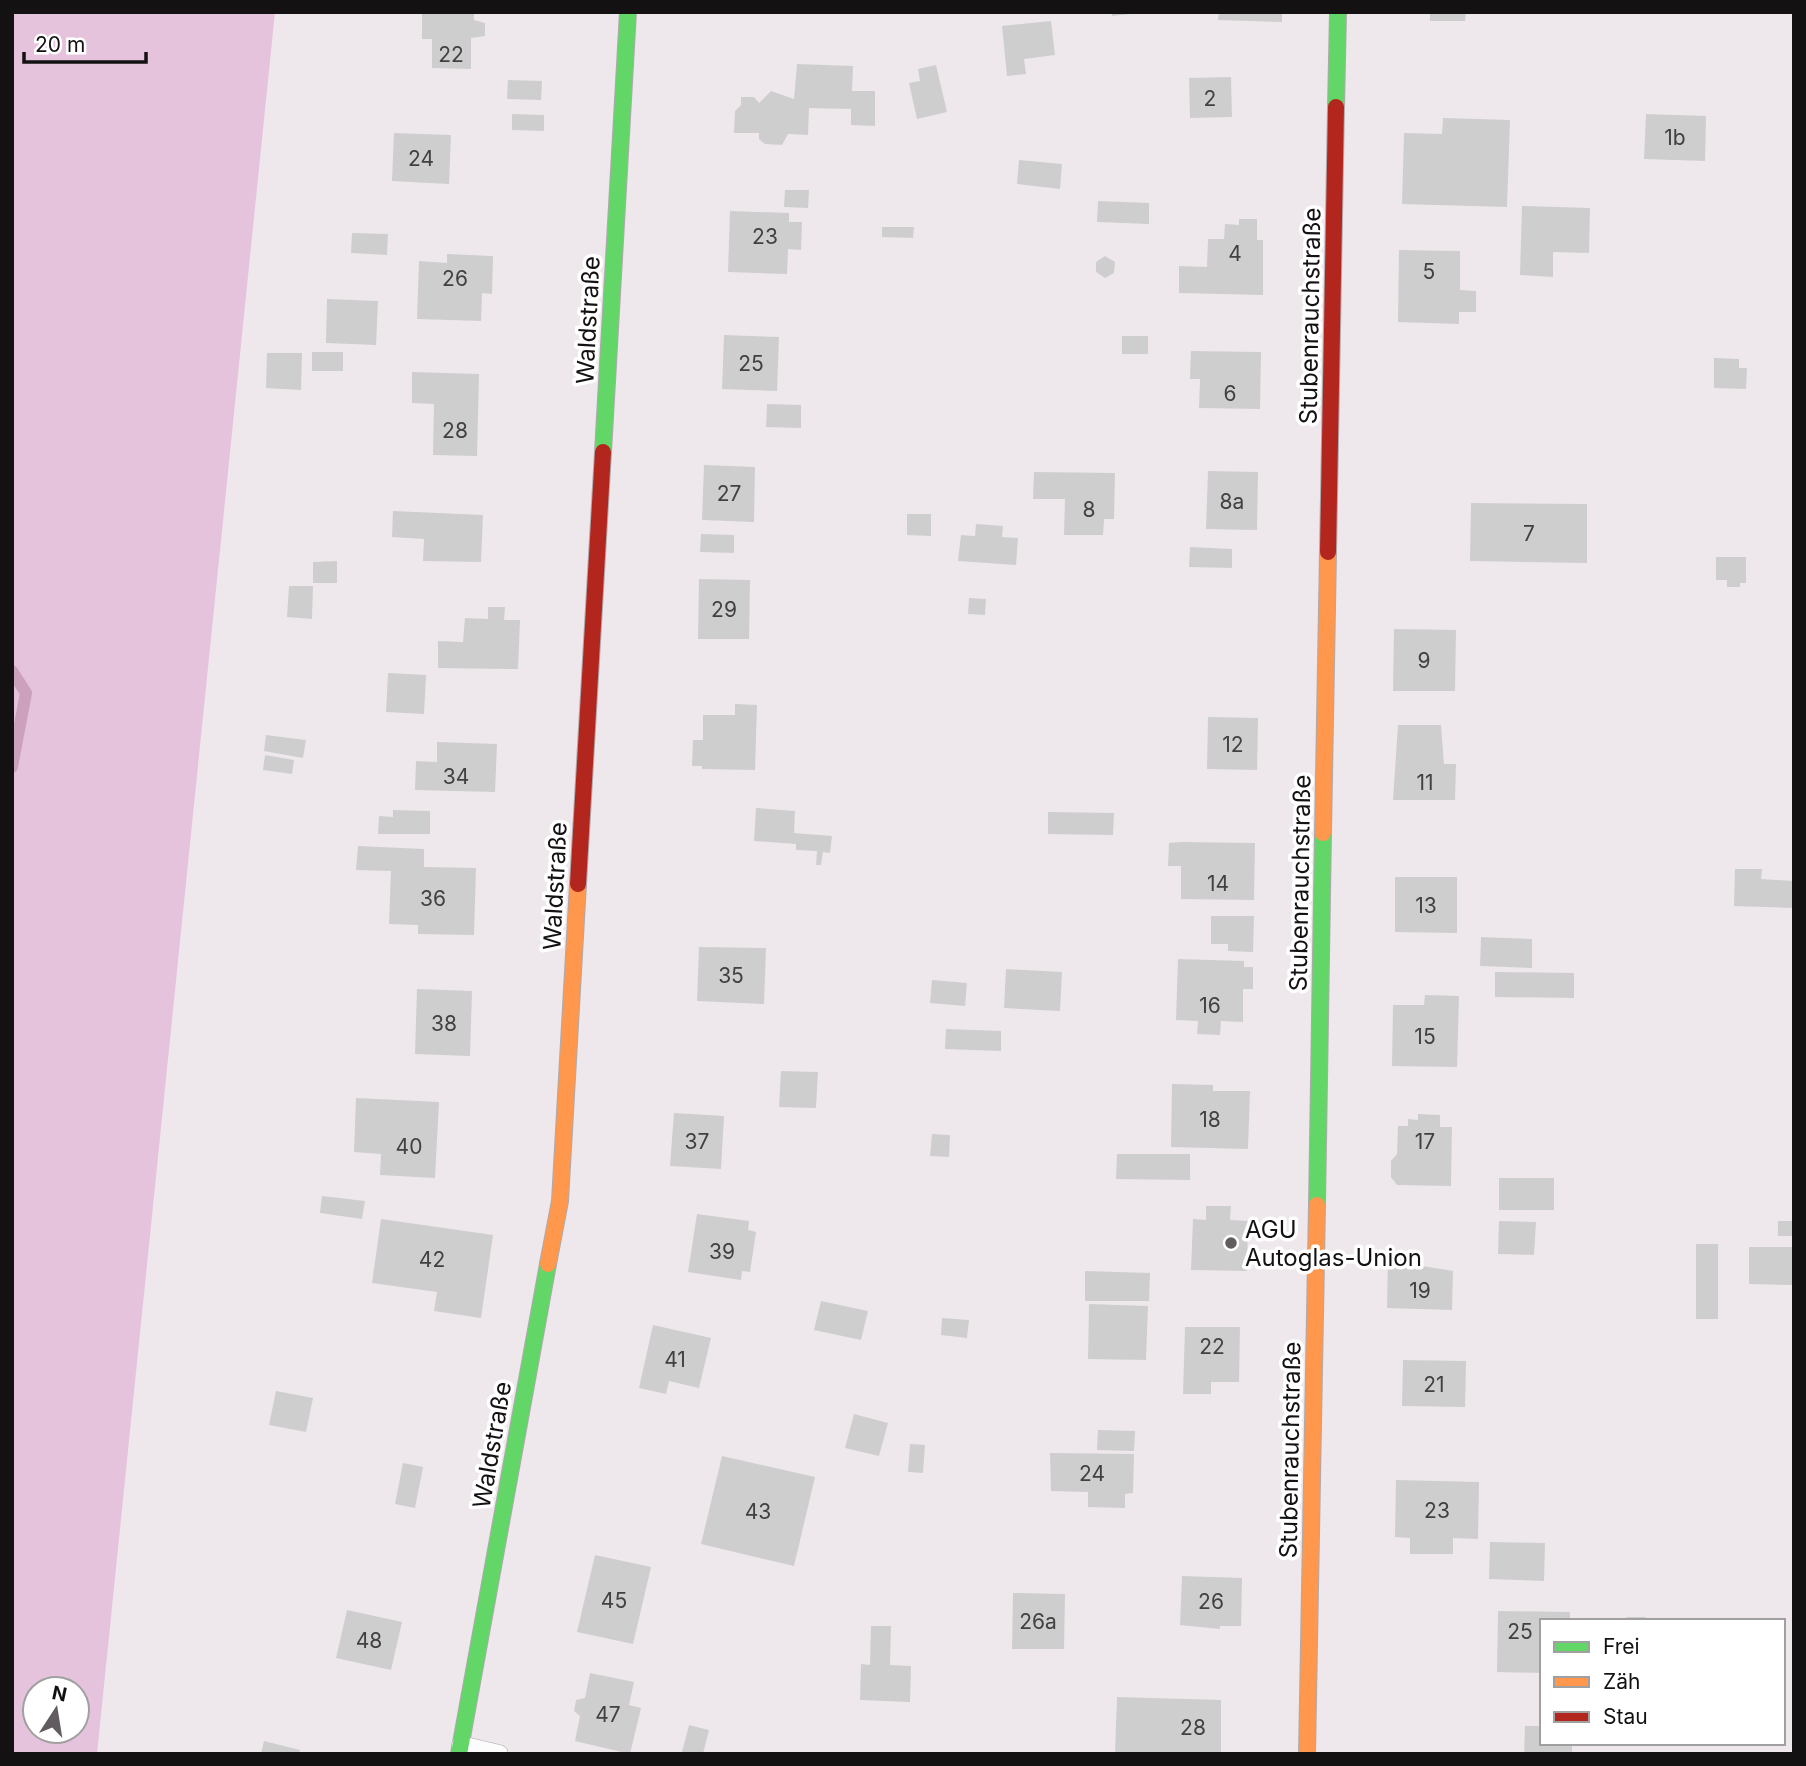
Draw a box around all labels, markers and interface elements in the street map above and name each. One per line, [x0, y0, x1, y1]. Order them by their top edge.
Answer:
scale bar [24, 21, 147, 65]
text: 20 m [35, 32, 85, 57]
house number: 22 [438, 42, 464, 67]
house number: 2 [1204, 86, 1216, 111]
house number: 1b [1664, 125, 1686, 150]
house number: 24 [408, 146, 434, 171]
street label: Stubenrauchstraße [1294, 207, 1326, 425]
house number: 23 [752, 224, 778, 249]
house number: 4 [1228, 241, 1242, 266]
street label: Waldstraße [570, 255, 606, 385]
house number: 5 [1423, 259, 1435, 284]
house number: 26 [442, 266, 468, 291]
house number: 25 [738, 351, 764, 376]
house number: 6 [1223, 381, 1237, 406]
house number: 28 [442, 418, 468, 443]
house number: 27 [717, 481, 741, 506]
house number: 8a [1220, 489, 1244, 514]
house number: 8 [1083, 497, 1096, 522]
house number: 7 [1523, 521, 1535, 546]
house number: 29 [711, 597, 737, 622]
house number: 9 [1417, 648, 1431, 673]
house number: 12 [1222, 732, 1244, 757]
house number: 34 [443, 764, 469, 789]
house number: 11 [1416, 770, 1434, 795]
street label: Stubenrauchstraße [1284, 774, 1316, 992]
street label: Waldstraße [537, 821, 573, 951]
house number: 14 [1207, 871, 1229, 896]
house number: 36 [420, 886, 446, 911]
house number: 13 [1415, 893, 1437, 918]
house number: 35 [718, 963, 744, 988]
house number: 16 [1199, 993, 1221, 1018]
house number: 38 [431, 1011, 457, 1036]
house number: 15 [1414, 1024, 1436, 1049]
house number: 18 [1199, 1107, 1221, 1132]
house number: 37 [685, 1129, 709, 1154]
house number: 17 [1415, 1129, 1435, 1154]
house number: 40 [396, 1134, 422, 1159]
place label: AGU Autoglas-Union [1245, 1215, 1422, 1272]
marker: AGU Autoglas-Union [1223, 1235, 1239, 1251]
house number: 39 [709, 1239, 735, 1264]
house number: 42 [419, 1247, 445, 1272]
house number: 19 [1409, 1278, 1431, 1303]
house number: 22 [1199, 1334, 1225, 1359]
street label: Stubenrauchstraße [1274, 1341, 1306, 1559]
house number: 41 [664, 1347, 686, 1372]
house number: 21 [1423, 1372, 1445, 1397]
street label: Waldstraße [467, 1379, 517, 1511]
house number: 24 [1079, 1461, 1105, 1486]
house number: 23 [1424, 1498, 1450, 1523]
house number: 43 [745, 1499, 771, 1524]
house number: 45 [601, 1588, 627, 1613]
house number: 26 [1198, 1589, 1224, 1614]
house number: 26a [1019, 1609, 1057, 1634]
house number: 25 [1507, 1619, 1533, 1644]
legend [1540, 1619, 1785, 1745]
house number: 48 [356, 1628, 382, 1653]
text: Frei [1603, 1634, 1640, 1659]
text: Zäh [1603, 1669, 1640, 1694]
north arrow [21, 1675, 91, 1745]
text: N [50, 1681, 69, 1707]
house number: 47 [595, 1702, 621, 1727]
text: Stau [1603, 1704, 1648, 1729]
house number: 28 [1180, 1715, 1206, 1740]

